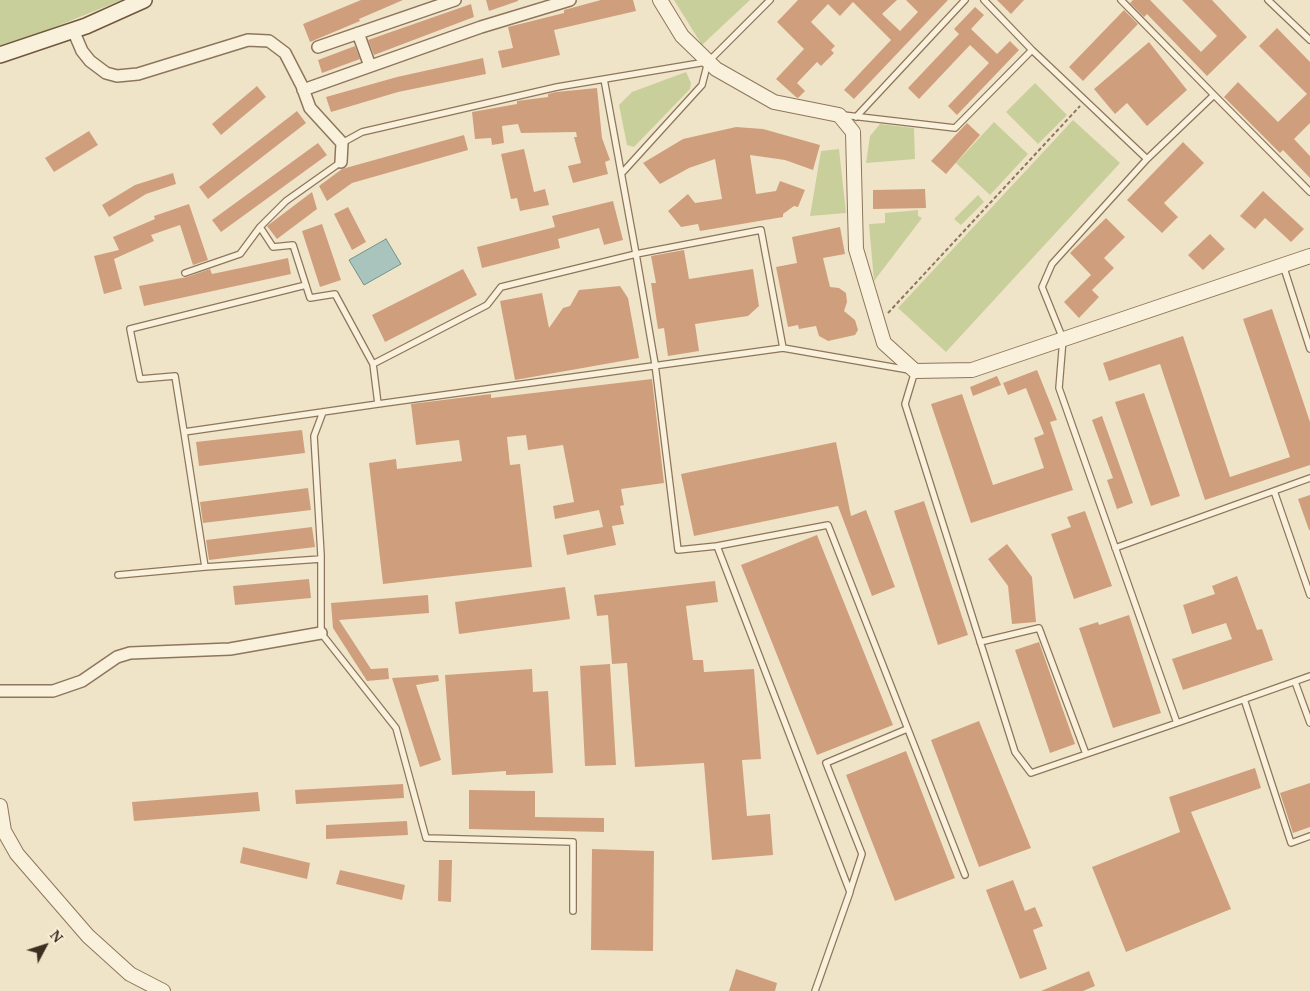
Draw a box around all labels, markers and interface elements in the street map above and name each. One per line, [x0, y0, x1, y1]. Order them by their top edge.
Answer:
north arrow [20, 921, 70, 971]
text: N [46, 926, 68, 946]

